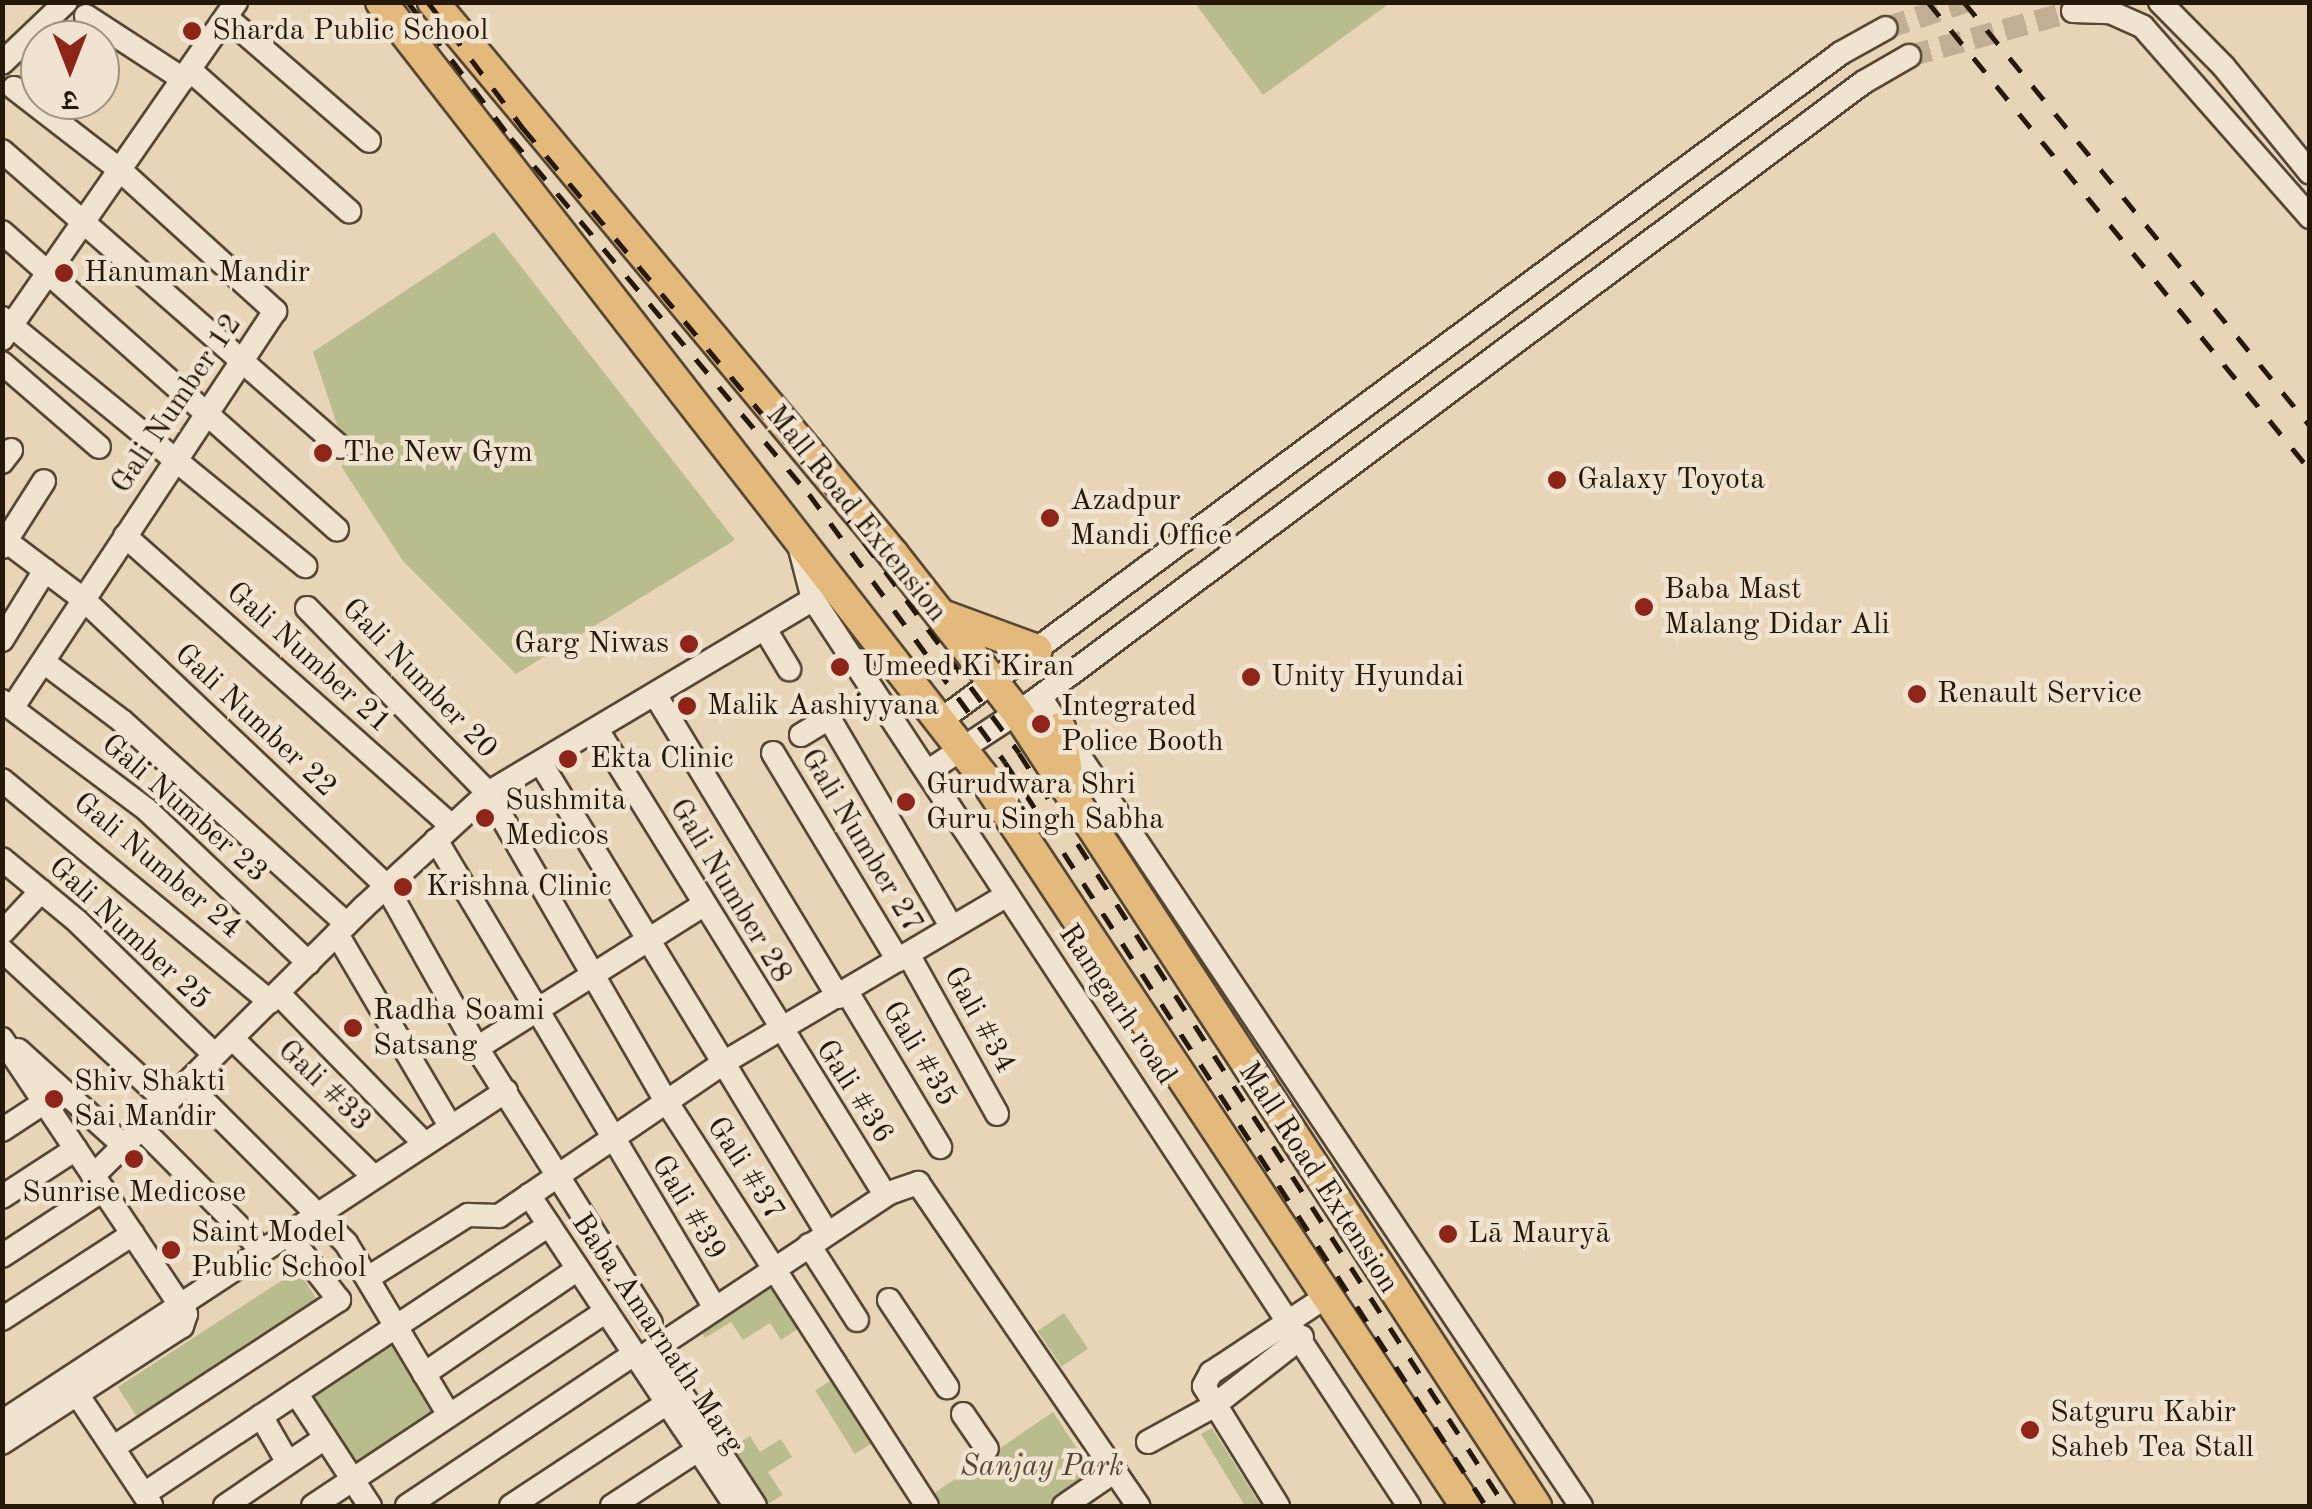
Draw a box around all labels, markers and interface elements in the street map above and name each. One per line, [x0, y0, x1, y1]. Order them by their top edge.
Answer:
place label: Sharda Public School [212, 13, 488, 49]
north arrow [20, 20, 120, 120]
marker: Sharda Public School [181, 20, 203, 42]
text: उ [63, 84, 77, 112]
place label: Hanuman Mandir [84, 255, 310, 291]
marker: Hanuman Mandir [53, 262, 75, 284]
street label: Gali Number 12 [104, 307, 250, 501]
street label: Mall Road Extension [757, 398, 955, 630]
place label: The New Gym [343, 435, 533, 471]
marker: The New Gym [312, 442, 334, 464]
place label: Galaxy Toyota [1577, 462, 1765, 498]
marker: Galaxy Toyota [1546, 469, 1568, 491]
place label: Azadpur Mandi Office [1070, 483, 1232, 554]
marker: Azadpur Mandi Office [1039, 507, 1061, 529]
place label: Baba Mast Malang Didar Ali [1664, 572, 1889, 642]
street label: Gali Number 21 [218, 575, 398, 741]
street label: Gali Number 20 [334, 591, 504, 767]
marker: Baba Mast Malang Didar Ali [1633, 596, 1655, 618]
place label: Garg Niwas [514, 626, 669, 662]
marker: Garg Niwas [678, 633, 700, 655]
street label: Gali Number 22 [166, 637, 344, 805]
place label: Umeed Ki Kiran [862, 649, 1074, 685]
marker: Umeed Ki Kiran [827, 654, 853, 680]
place label: Unity Hyundai [1271, 659, 1464, 695]
marker: Unity Hyundai [1240, 666, 1262, 688]
place label: Renault Service [1937, 676, 2142, 712]
marker: Renault Service [1906, 683, 1928, 705]
place label: Malik Aashiyyana [707, 688, 939, 724]
place label: Integrated Police Booth [1061, 689, 1223, 760]
marker: Malik Aashiyyana [676, 695, 698, 717]
marker: Integrated Police Booth [1030, 713, 1052, 735]
street label: Gali Number 23 [93, 727, 275, 891]
place label: Ekta Clinic [590, 741, 734, 777]
street label: Gali Number 27 [792, 742, 930, 940]
marker: Ekta Clinic [555, 746, 581, 772]
place label: Gurudwara Shri Guru Singh Sabha [926, 767, 1164, 838]
place label: Sushmita Medicos [505, 783, 626, 854]
street label: Gali Number 24 [66, 785, 248, 947]
marker: Gurudwara Shri Guru Singh Sabha [895, 791, 917, 813]
street label: Gali Number 28 [661, 792, 799, 990]
marker: Sushmita Medicos [474, 807, 496, 829]
street label: Gali Number 25 [40, 850, 218, 1018]
place label: Krishna Clinic [426, 869, 612, 905]
marker: Krishna Clinic [390, 874, 416, 900]
street label: Ramgarh road [1050, 918, 1184, 1092]
street label: Gali #34 [935, 960, 1023, 1080]
place label: Radha Soami Satsang [373, 993, 545, 1064]
street label: Gali #35 [874, 995, 964, 1113]
marker: Radha Soami Satsang [342, 1017, 364, 1039]
street label: Gali #33 [270, 1033, 378, 1139]
street label: Gali #36 [807, 1033, 901, 1151]
street label: Mall Road Extension [1230, 1055, 1406, 1301]
place label: Shiv Shakti Sai Mandir [74, 1064, 225, 1134]
marker: Shiv Shakti Sai Mandir [43, 1088, 65, 1110]
street label: Gali #37 [698, 1110, 792, 1228]
marker: Sunrise Medicose [123, 1148, 145, 1170]
street label: Gali #39 [643, 1149, 733, 1267]
place label: Sunrise Medicose [22, 1175, 246, 1211]
street label: Baba Amarnath Marg [563, 1207, 751, 1461]
place label: Saint Model Public School [191, 1215, 366, 1286]
place label: Lā Mauryā [1468, 1216, 1610, 1252]
marker: Lā Mauryā [1437, 1223, 1459, 1245]
marker: Saint Model Public School [160, 1239, 182, 1261]
place label: Satguru Kabir Saheb Tea Stall [2050, 1395, 2254, 1466]
marker: Satguru Kabir Saheb Tea Stall [2019, 1419, 2041, 1441]
park label: Sanjay Park [960, 1449, 1124, 1485]

